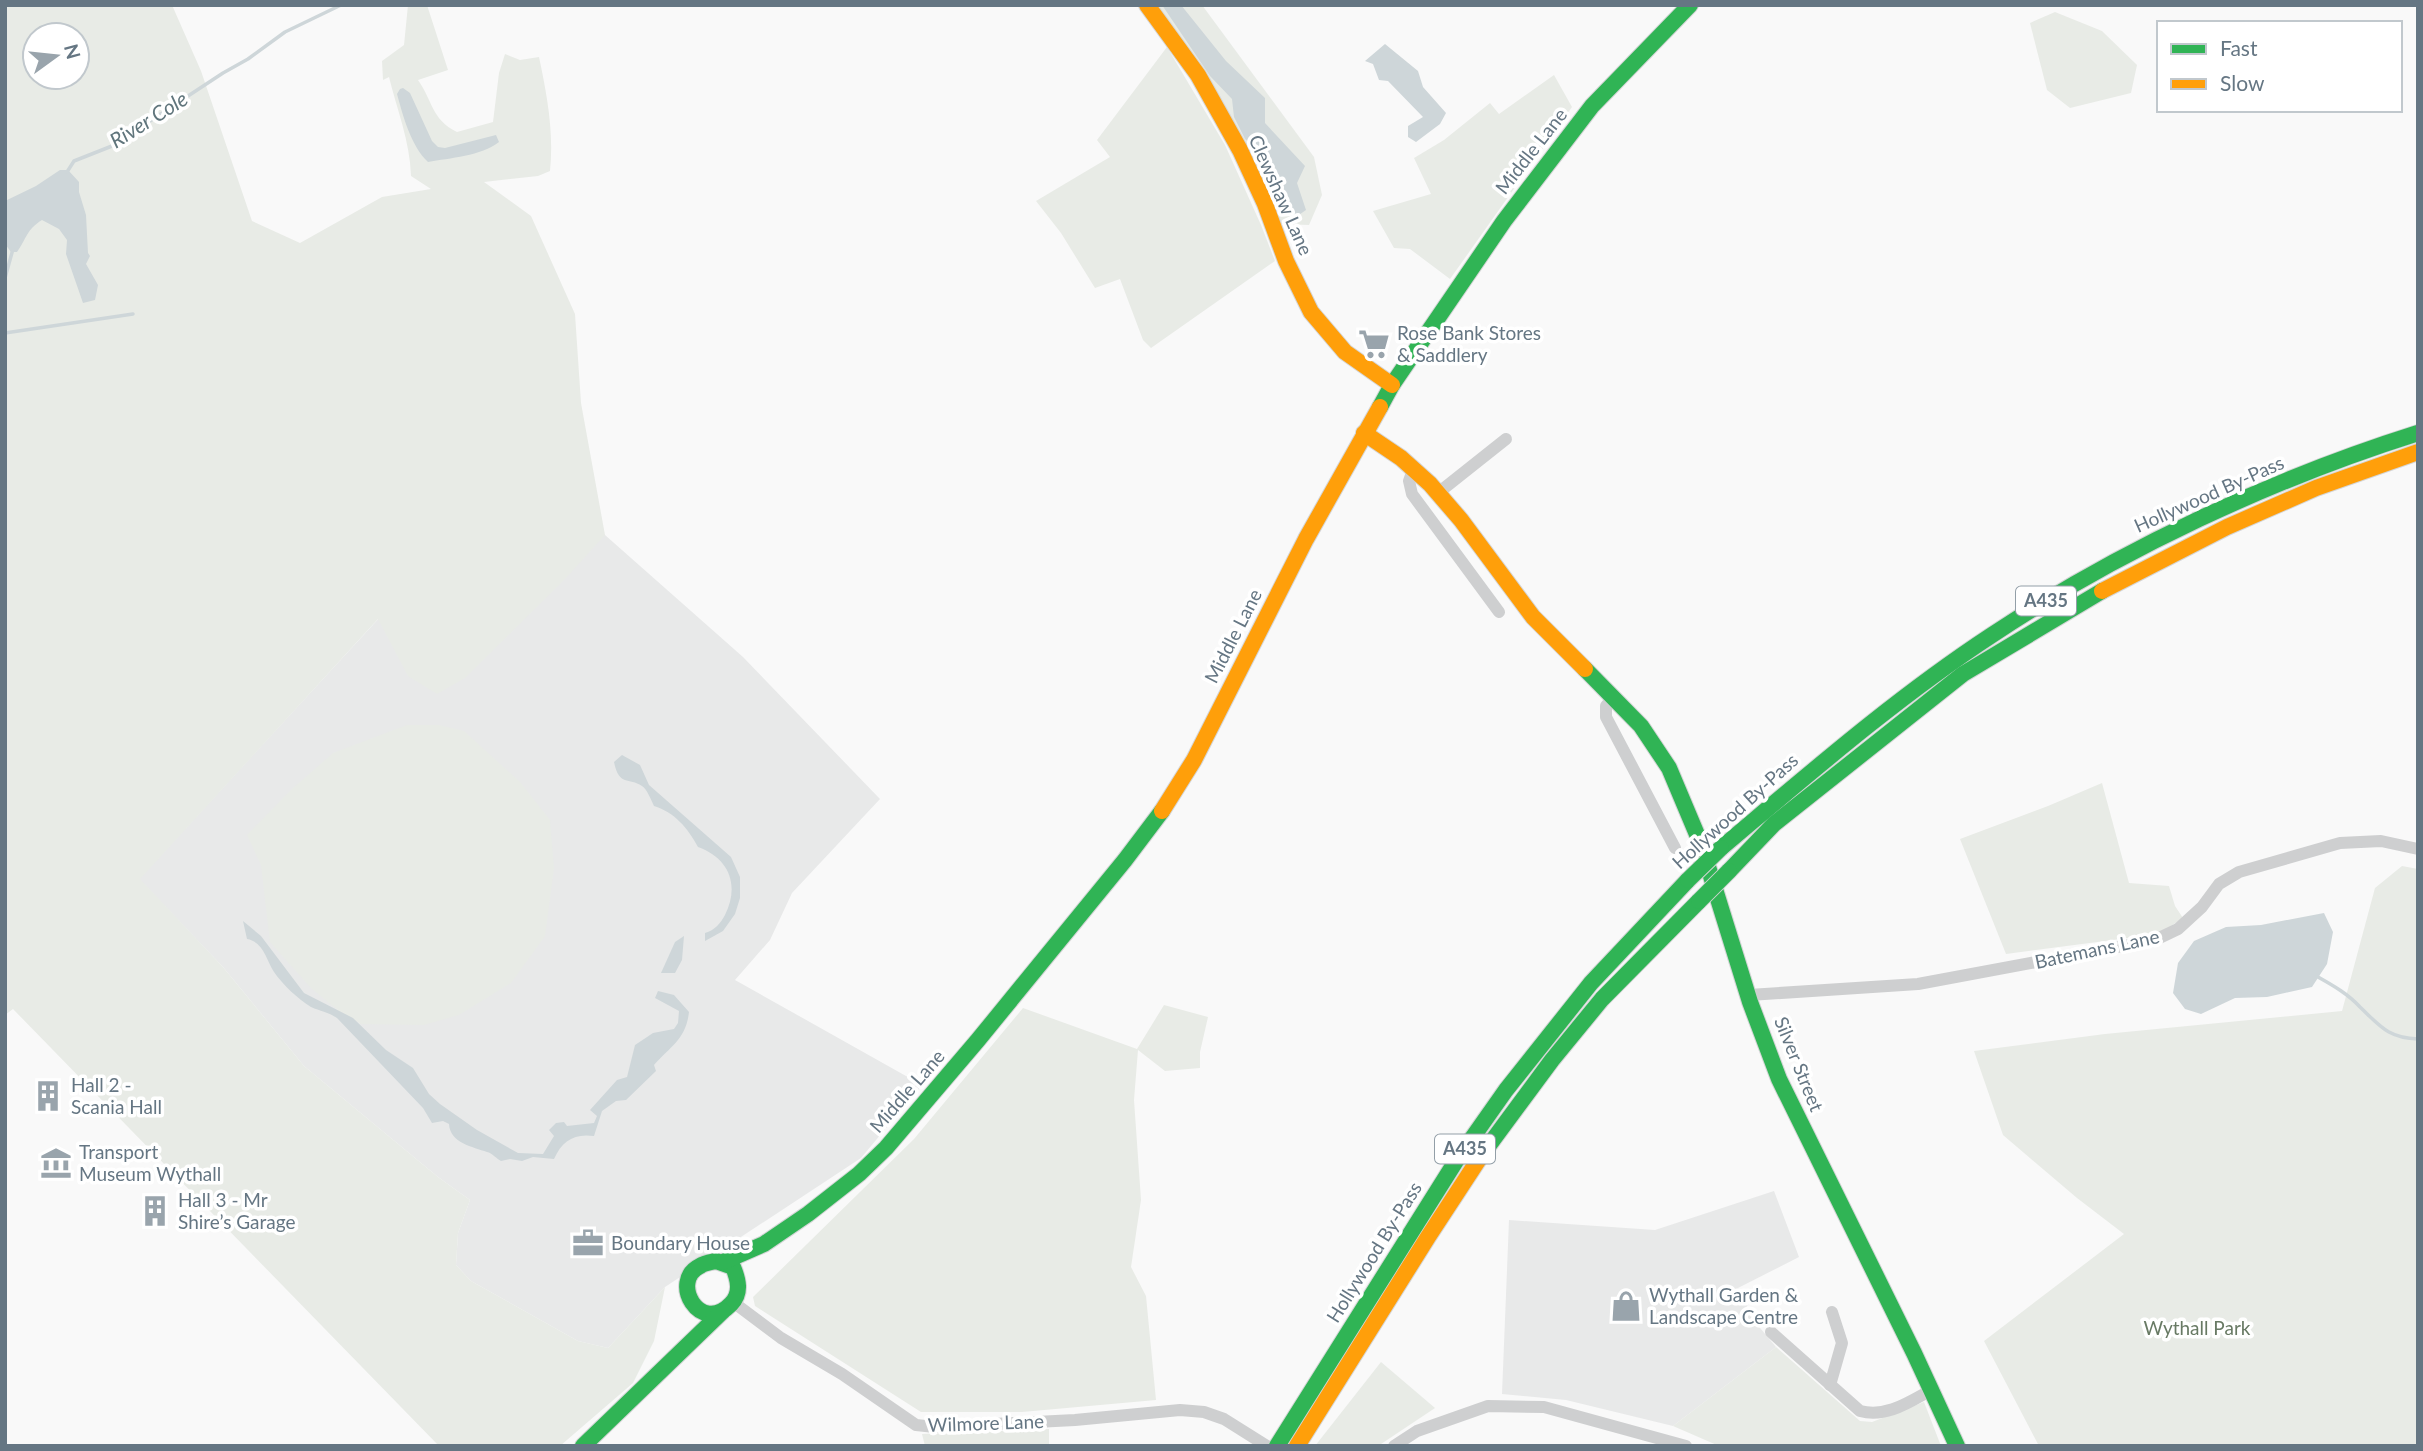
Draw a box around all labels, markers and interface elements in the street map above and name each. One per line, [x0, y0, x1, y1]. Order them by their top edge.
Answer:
north arrow [21, 21, 91, 91]
legend [2157, 21, 2402, 112]
text: Fast [2220, 35, 2258, 60]
text: N [60, 41, 86, 62]
text: Slow [2220, 70, 2265, 95]
water label: River Cole [105, 85, 192, 152]
street label: Middle Lane [1490, 103, 1571, 198]
street label: Clewshaw Lane [1245, 131, 1318, 259]
place label: Rose Bank Stores & Saddlery [1397, 321, 1541, 366]
supermarket icon: Rose Bank Stores & Saddlery [1357, 327, 1391, 361]
street label: Hollywood By-Pass [2130, 450, 2287, 537]
street label: Middle Lane [1199, 585, 1266, 687]
road number: A435 [2016, 586, 2076, 616]
street label: Hollywood By-Pass [1667, 748, 1802, 873]
street label: Batemans Lane [2032, 924, 2161, 973]
street label: Silver Street [1770, 1013, 1829, 1115]
street label: Middle Lane [864, 1044, 949, 1137]
place label: Hall 2 - Scania Hall [71, 1073, 162, 1118]
building icon: Hall 2 - Scania Hall [31, 1079, 65, 1113]
road number: A435 [1435, 1134, 1495, 1164]
place label: Transport Museum Wythall [79, 1140, 221, 1185]
museum icon: Transport Museum Wythall [39, 1146, 73, 1180]
street label: Hollywood By-Pass [1321, 1177, 1426, 1326]
place label: Hall 3 - Mr Shire’s Garage [178, 1188, 296, 1233]
building icon: Hall 3 - Mr Shire’s Garage [138, 1194, 172, 1228]
office icon: Boundary House [571, 1226, 605, 1260]
place label: Boundary House [611, 1231, 750, 1254]
place label: Wythall Garden & Landscape Centre [1649, 1283, 1799, 1328]
shop icon: Wythall Garden & Landscape Centre [1609, 1289, 1643, 1323]
park label: Wythall Park [2144, 1316, 2251, 1339]
street label: Wilmore Lane [927, 1409, 1045, 1436]

